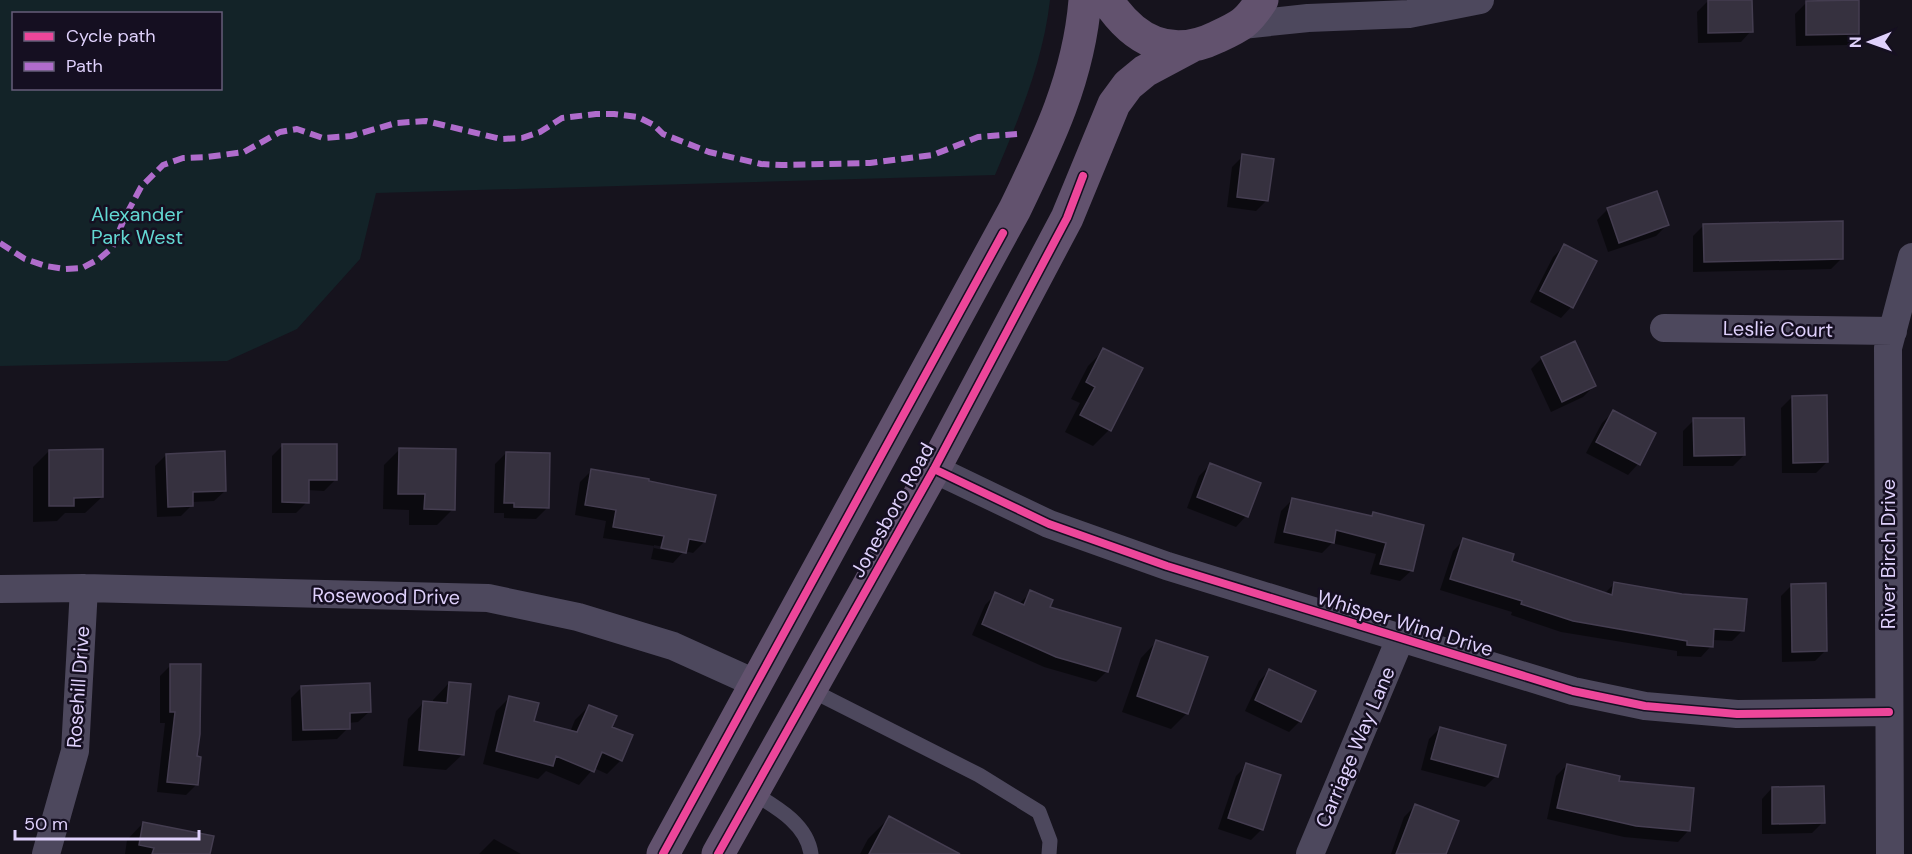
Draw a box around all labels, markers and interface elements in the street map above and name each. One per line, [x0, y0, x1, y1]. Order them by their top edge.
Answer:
legend [12, 12, 222, 90]
north arrow [1840, 12, 1900, 72]
text: Cycle path [66, 24, 156, 48]
text: N [1845, 36, 1866, 48]
text: Path [66, 54, 103, 78]
park label: Alexander Park West [91, 201, 183, 250]
street label: Leslie Court [1723, 315, 1834, 343]
street label: Jonesboro Road [844, 438, 940, 582]
street label: River Birch Drive [1875, 479, 1901, 629]
street label: Rosewood Drive [312, 582, 460, 610]
street label: Whisper Wind Drive [1314, 584, 1496, 662]
street label: Rosehill Drive [61, 625, 95, 749]
street label: Carriage Way Lane [1309, 662, 1401, 832]
scale bar [15, 803, 200, 841]
text: 50 m [24, 812, 68, 836]

